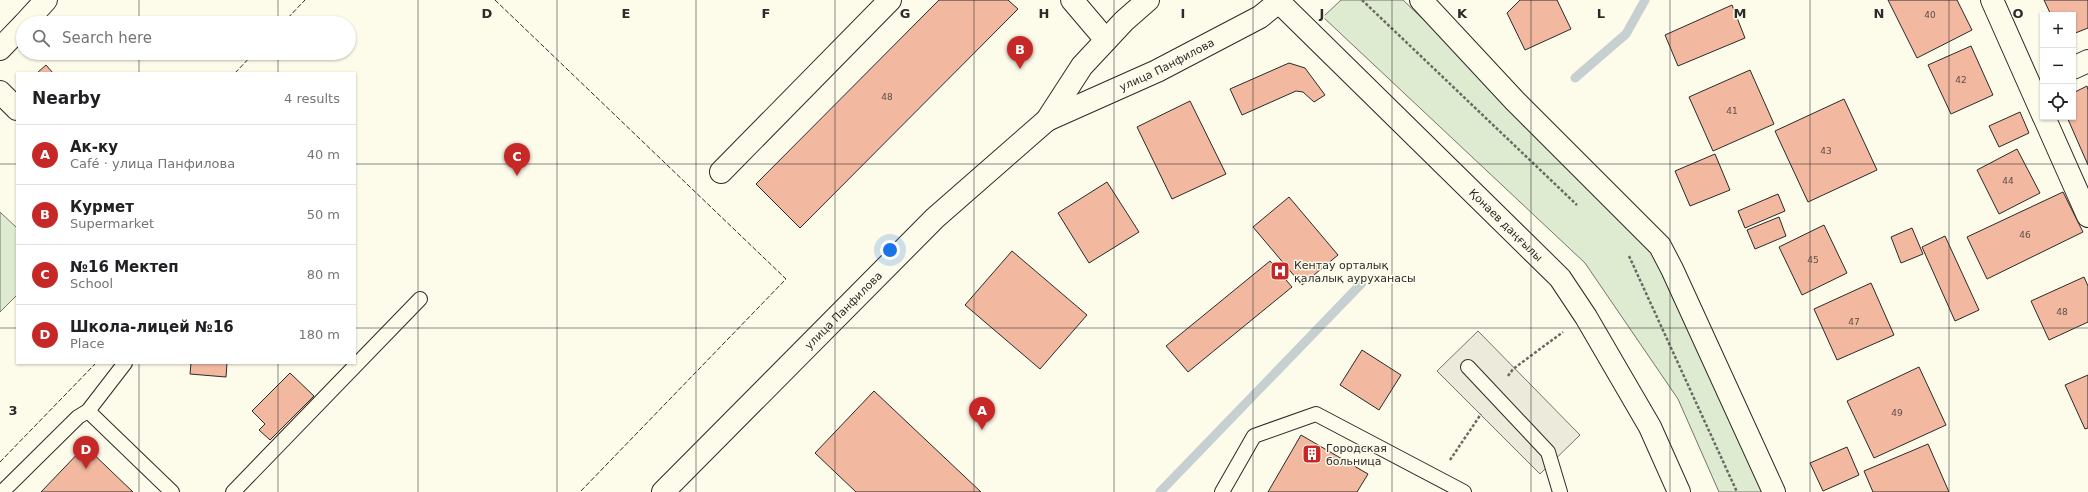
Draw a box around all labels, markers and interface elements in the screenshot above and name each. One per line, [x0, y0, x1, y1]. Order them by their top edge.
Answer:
text: D [482, 6, 493, 21]
text: E [622, 6, 630, 21]
text: F [762, 6, 770, 21]
text: G [900, 6, 910, 21]
text: H [1039, 6, 1049, 21]
text: I [1181, 6, 1185, 21]
text: J [1319, 6, 1324, 21]
text: K [1457, 6, 1468, 21]
text: L [1597, 6, 1605, 21]
text: M [1734, 6, 1746, 21]
text: N [1874, 6, 1884, 21]
text: O [2012, 6, 2024, 21]
house number: 40 [1924, 10, 1936, 20]
map controls [2040, 12, 2076, 120]
button: + [2040, 12, 2076, 48]
search box [16, 16, 356, 60]
icon: search [30, 27, 52, 49]
text: Search here [62, 29, 152, 47]
pin: B [1007, 36, 1033, 69]
street label: улица Панфилова [1118, 36, 1217, 94]
button: − [2040, 48, 2076, 84]
house number: 42 [1955, 75, 1967, 85]
button: locate [2040, 84, 2076, 120]
text: Nearby [32, 88, 101, 108]
text: 4 results [284, 91, 340, 106]
house number: 48 [881, 92, 893, 102]
house number: 41 [1726, 106, 1738, 116]
text: Ак-ку [70, 138, 118, 156]
pin: C [504, 143, 530, 176]
house number: 43 [1820, 146, 1832, 156]
text: A [40, 147, 50, 162]
text: 40 m [307, 147, 340, 162]
text: Café · улица Панфилова [70, 156, 235, 171]
house number: 44 [2002, 176, 2014, 186]
street label: Қонаев даңғылы [1466, 186, 1545, 264]
text: Курмет [70, 198, 134, 216]
text: B [40, 207, 50, 222]
text: 50 m [307, 207, 340, 222]
text: Supermarket [70, 216, 154, 231]
house number: 46 [2019, 230, 2031, 240]
your location [880, 240, 900, 260]
house number: 45 [1807, 255, 1819, 265]
text: №16 Мектеп [70, 258, 179, 276]
place label: Кентау орталық қалалық ауруханасы [1294, 259, 1416, 285]
hospital icon: Кентау орталық қалалық ауруханасы [1269, 260, 1291, 282]
text: C [40, 267, 50, 282]
text: 80 m [307, 267, 340, 282]
street label: улица Панфилова [802, 269, 885, 352]
text: School [70, 276, 113, 291]
house number: 48 [2056, 307, 2068, 317]
house number: 47 [1848, 317, 1860, 327]
text: Школа-лицей №16 [70, 318, 234, 336]
text: D [40, 327, 50, 342]
text: 180 m [298, 327, 340, 342]
text: Place [70, 336, 105, 351]
pin: A [969, 397, 995, 430]
text: 3 [8, 403, 18, 418]
house number: 49 [1891, 408, 1903, 418]
pin: D [73, 436, 99, 469]
place label: Городская больница [1326, 442, 1387, 468]
building icon: Городская больница [1301, 443, 1323, 465]

